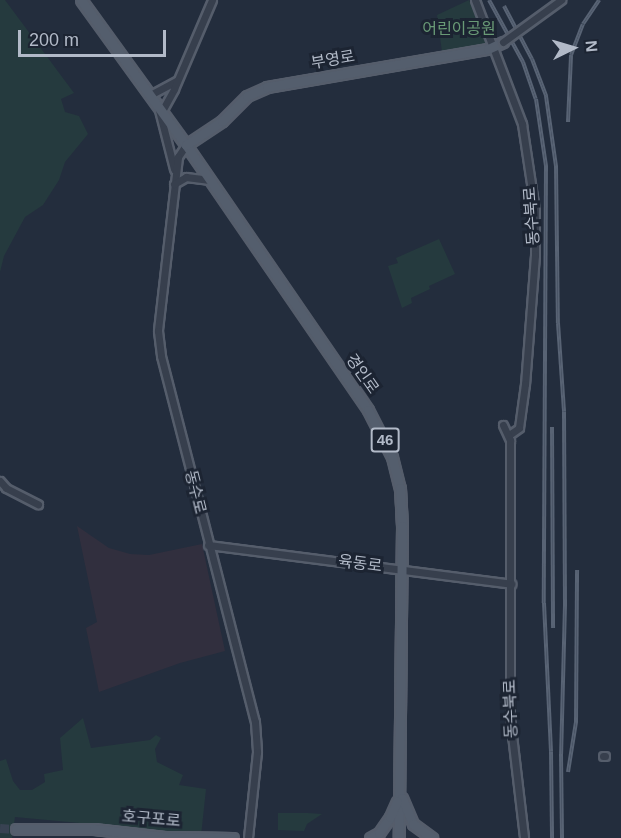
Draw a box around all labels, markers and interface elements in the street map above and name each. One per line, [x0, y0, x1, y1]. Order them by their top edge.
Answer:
scale bar [21, 18, 170, 56]
north arrow [543, 18, 603, 78]
park label: 어린이공원 [422, 19, 496, 39]
text: 200 m [29, 30, 79, 50]
text: N [582, 40, 600, 53]
street label: 부영로 [310, 47, 356, 73]
street label: 동수북로 [520, 186, 544, 246]
street label: 경인로 [341, 350, 383, 398]
road number: 46 [370, 428, 400, 452]
street label: 동수로 [180, 468, 210, 516]
street label: 육동로 [337, 552, 383, 576]
street label: 동수북로 [500, 679, 522, 739]
street label: 호구포로 [121, 807, 181, 831]

